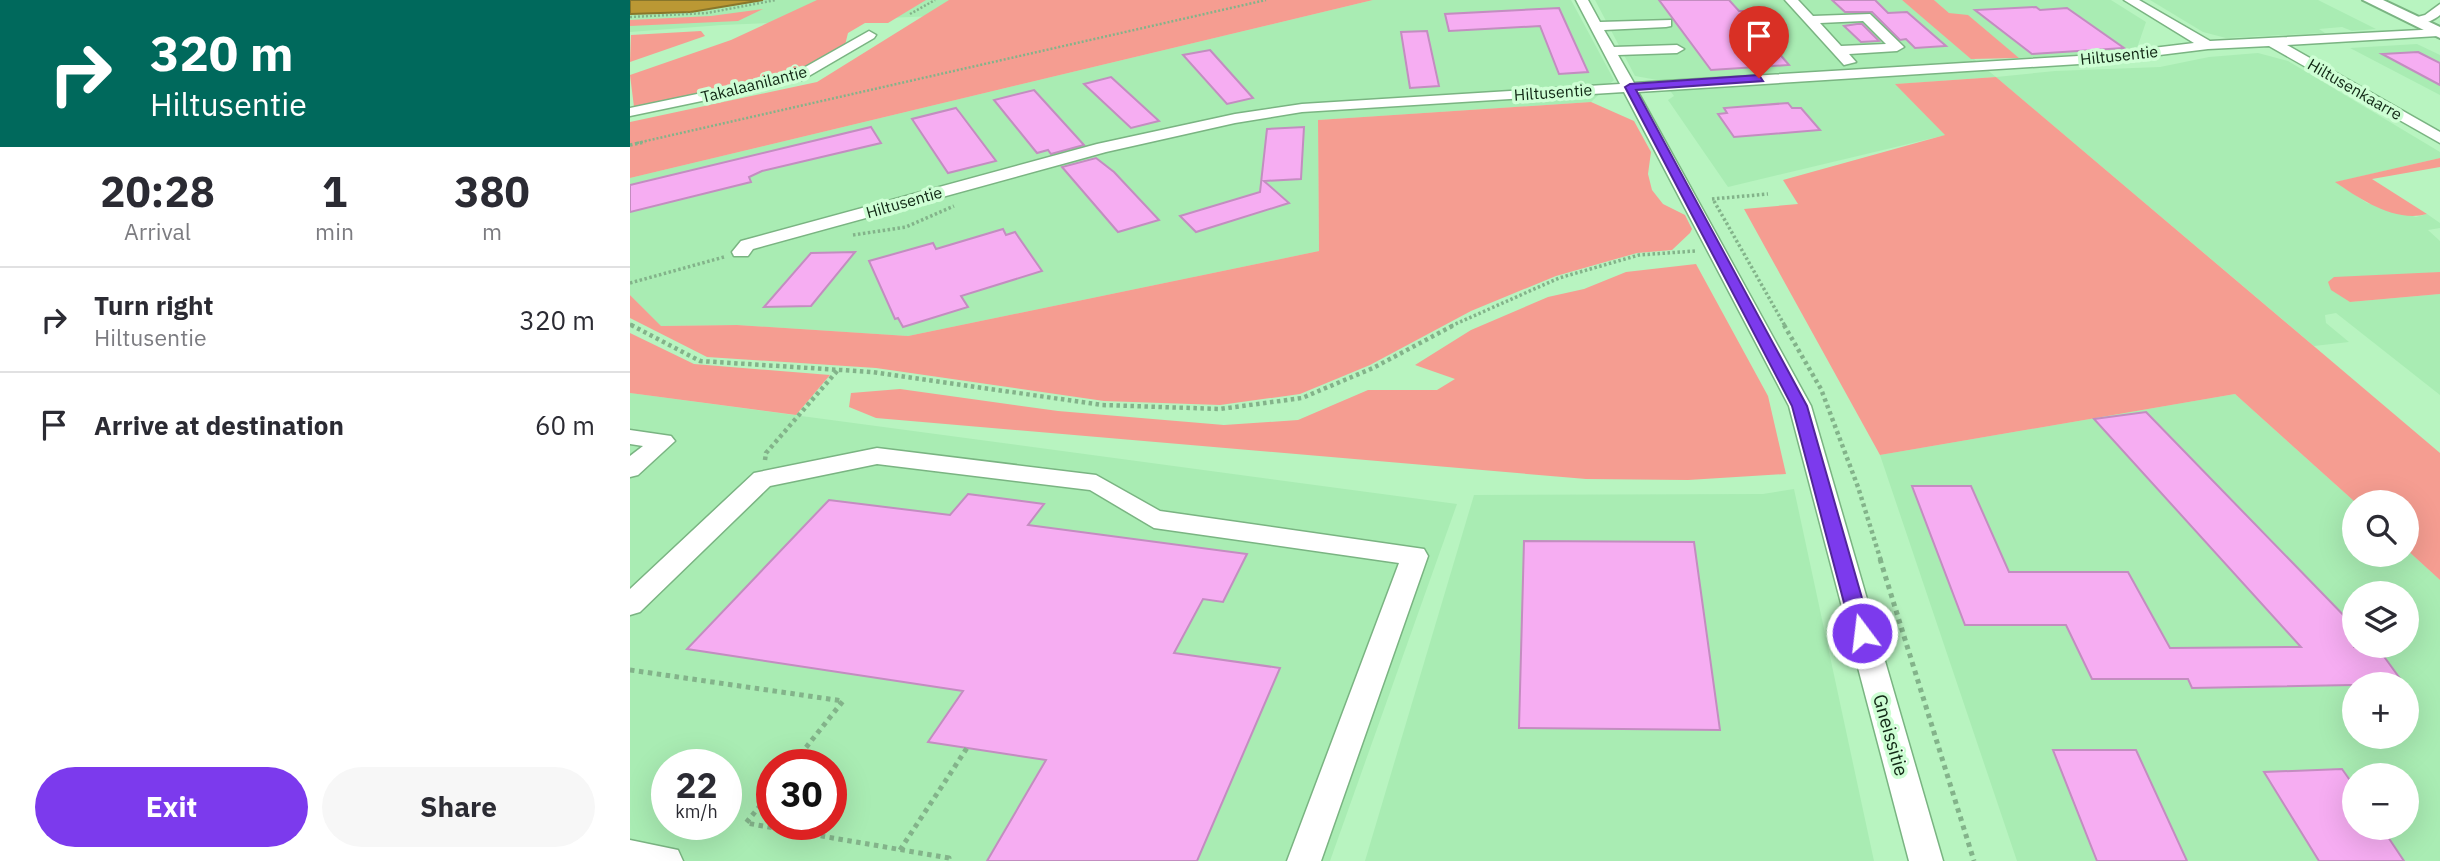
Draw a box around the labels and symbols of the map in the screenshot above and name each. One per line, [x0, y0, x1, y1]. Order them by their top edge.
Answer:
pin [1729, 6, 1789, 78]
street label: Hiltusentie [2079, 41, 2159, 69]
street label: Hiltusenkaarre [2304, 54, 2406, 124]
street label: Takalaanilantie [699, 61, 809, 107]
street label: Hiltusentie [1513, 79, 1593, 105]
street label: Hiltusentie [864, 182, 945, 222]
position arrow [1825, 596, 1899, 670]
street label: Gneissitie [1868, 691, 1914, 779]
speed limit sign: 30 [756, 749, 847, 840]

